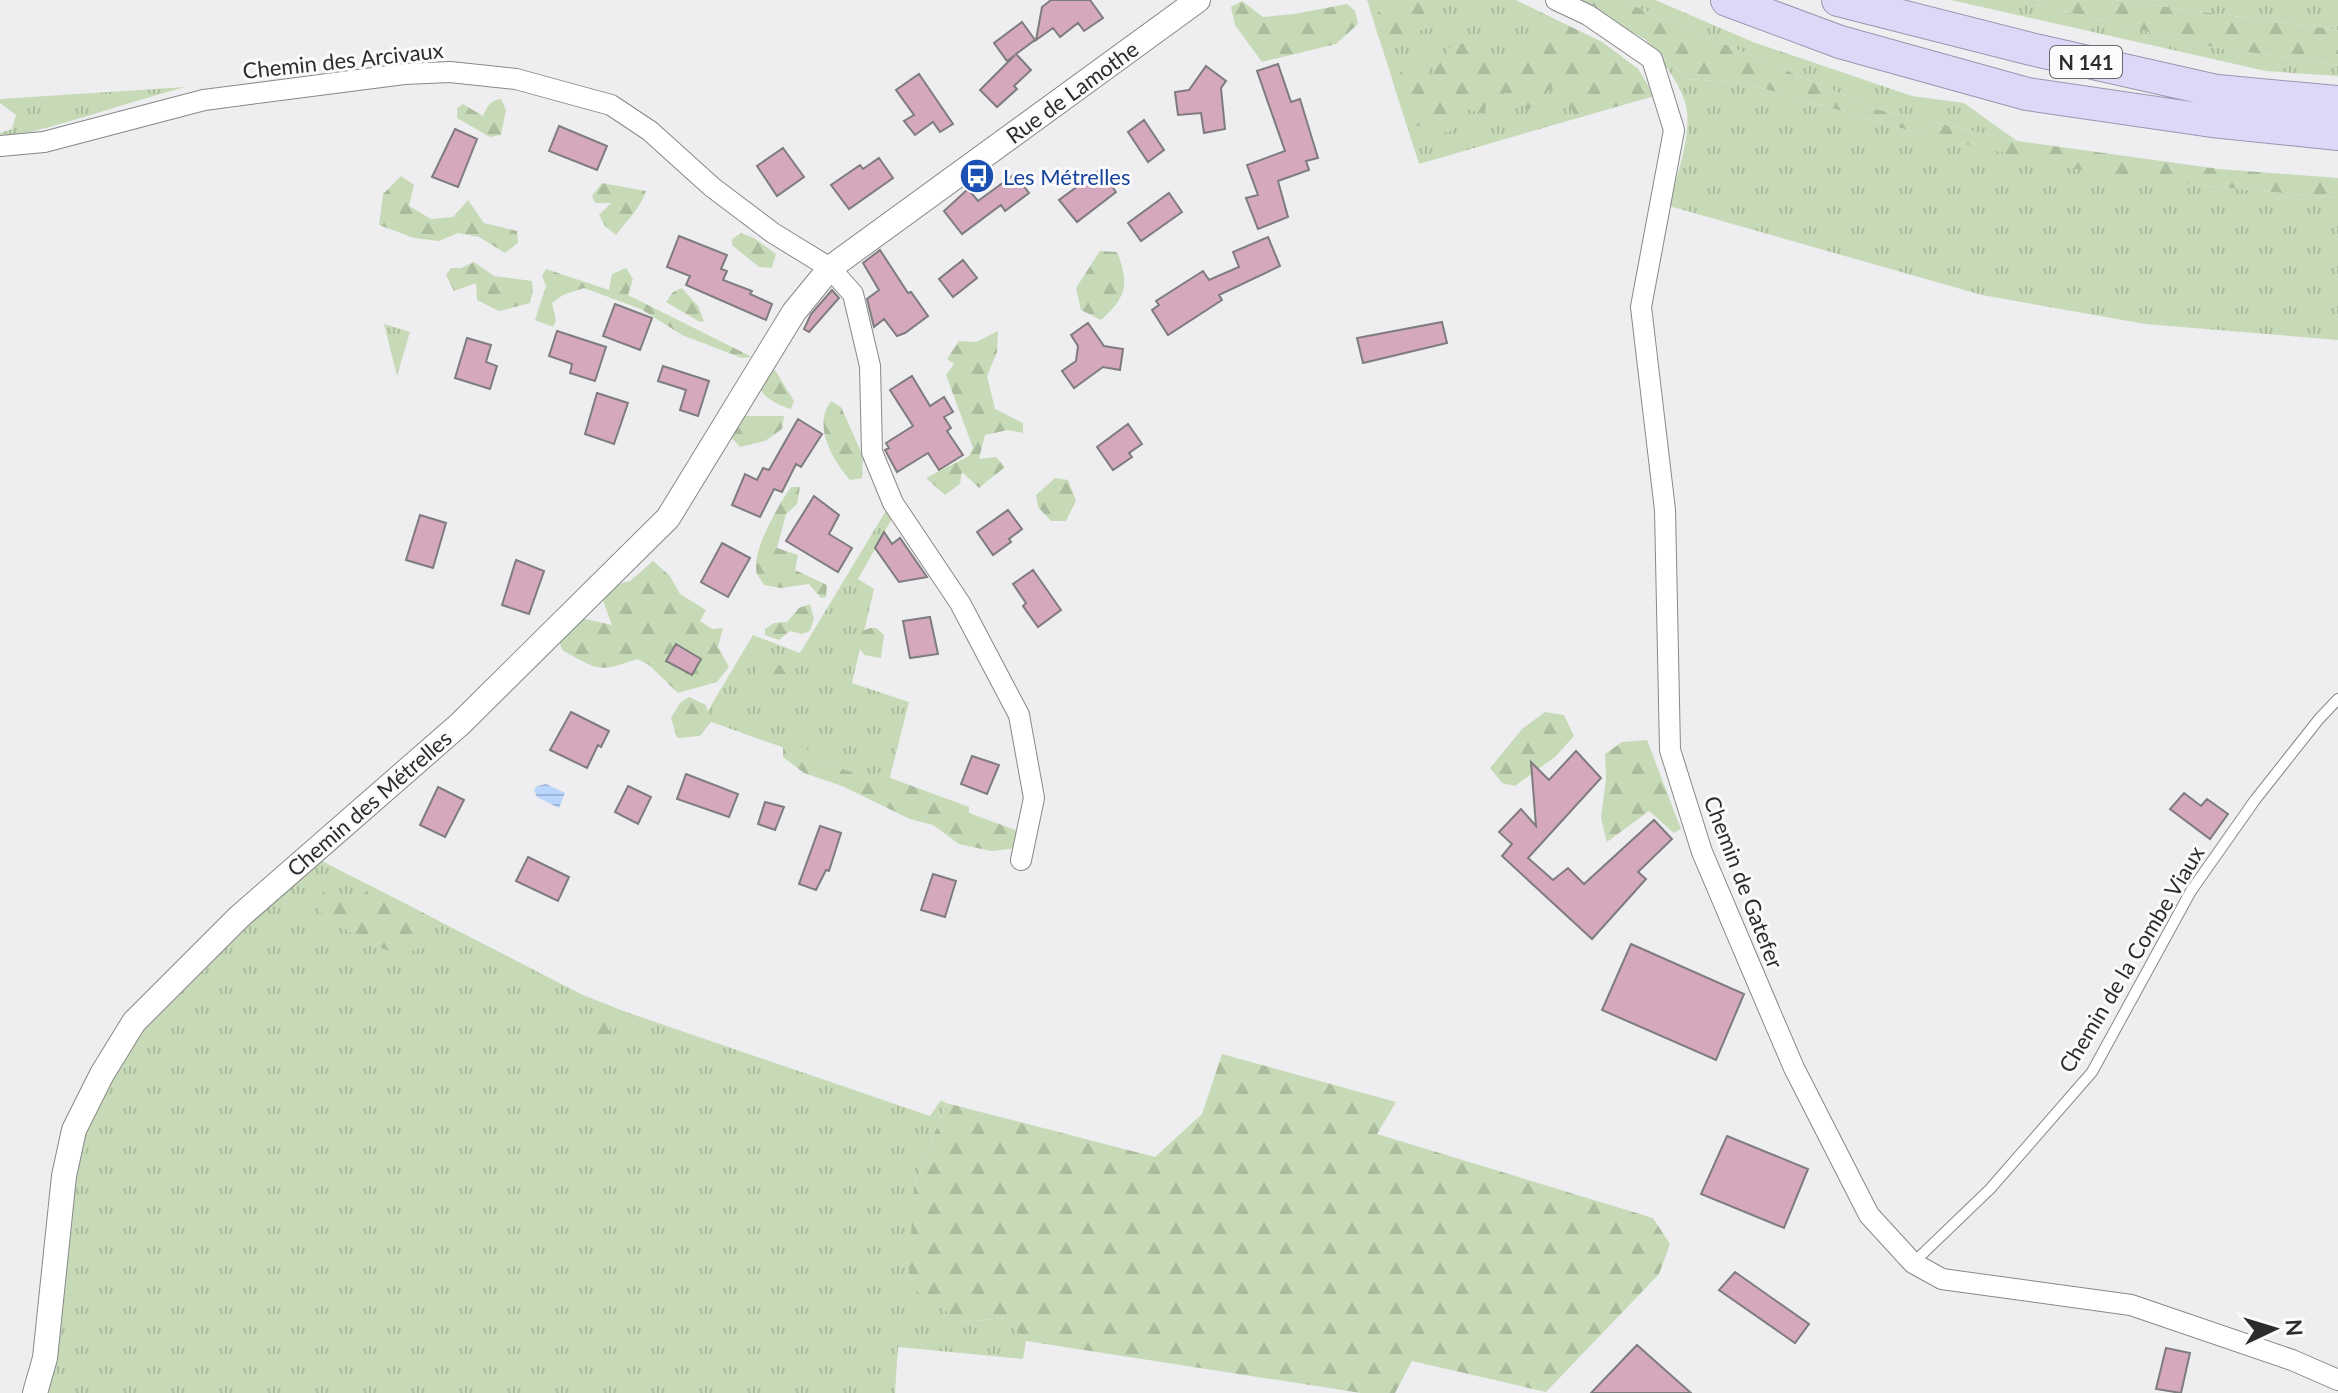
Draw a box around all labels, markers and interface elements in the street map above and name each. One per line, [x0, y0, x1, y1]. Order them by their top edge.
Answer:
street label: Rue de Lamothe [1001, 35, 1143, 149]
street label: Chemin des Arcivaux [241, 36, 445, 84]
road number: N 141 [2050, 46, 2122, 78]
bus stop icon: Les Métrelles [958, 157, 996, 195]
place label: Les Métrelles [1003, 163, 1130, 190]
street label: Chemin des Métrelles [281, 724, 457, 882]
street label: Chemin de Gatefer [1699, 792, 1789, 972]
street label: Chemin de la Combe Viaux [2053, 841, 2209, 1077]
north arrow [2234, 1289, 2314, 1369]
text: N [2280, 1318, 2309, 1337]

